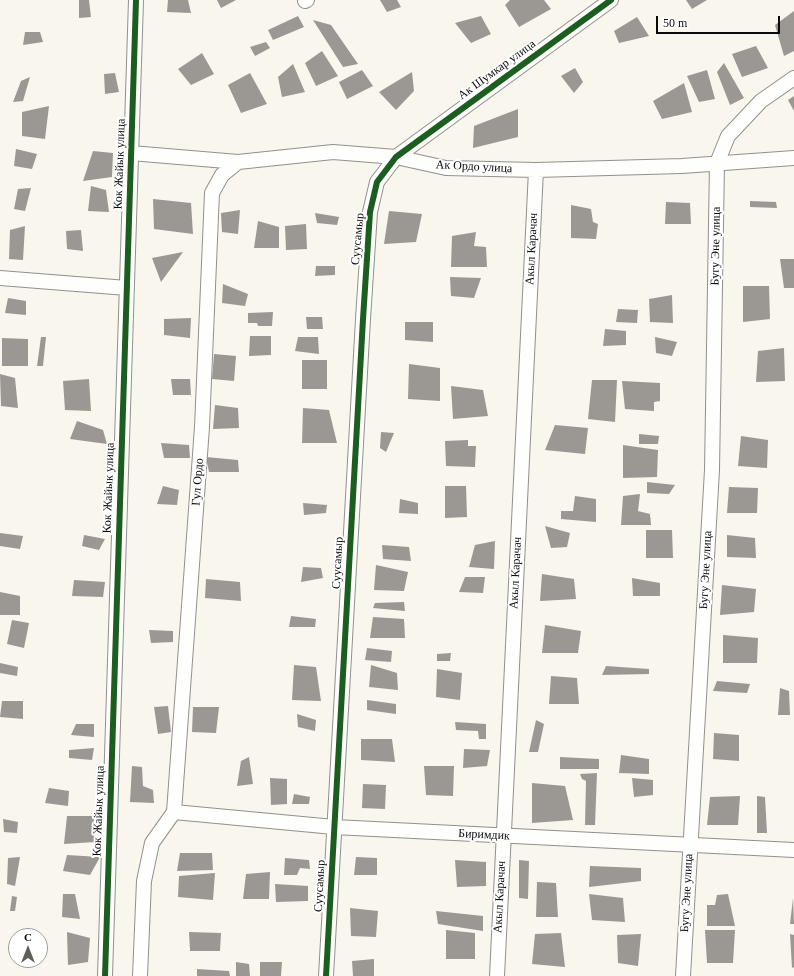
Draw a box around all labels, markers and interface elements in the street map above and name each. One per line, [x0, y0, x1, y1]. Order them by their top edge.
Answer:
scale bar [658, 8, 782, 34]
text: 50 m [663, 16, 687, 30]
street label: Ак Шумкар улица [455, 37, 539, 103]
street label: Кок Жайык улица [111, 118, 129, 210]
street label: Ак Ордо улица [435, 158, 513, 176]
street label: Бугу Эне улица [708, 206, 724, 286]
street label: Суусамыр [349, 212, 367, 266]
street label: Акыл Карачач [523, 212, 541, 286]
street label: Кок Жайык улица [100, 442, 118, 534]
street label: Гул Ордо [189, 458, 207, 506]
street label: Бугу Эне улица [697, 530, 715, 610]
street label: Акыл Карачач [507, 536, 525, 610]
street label: Суусамыр [329, 537, 347, 589]
street label: Кок Жайык улица [90, 765, 108, 857]
street label: Биримдик [458, 826, 510, 844]
street label: Бугу Эне улица [678, 853, 696, 933]
street label: Суусамыр [311, 860, 329, 912]
street label: Акыл Карачач [491, 860, 509, 934]
north arrow [8, 928, 48, 968]
text: С [24, 931, 32, 943]

